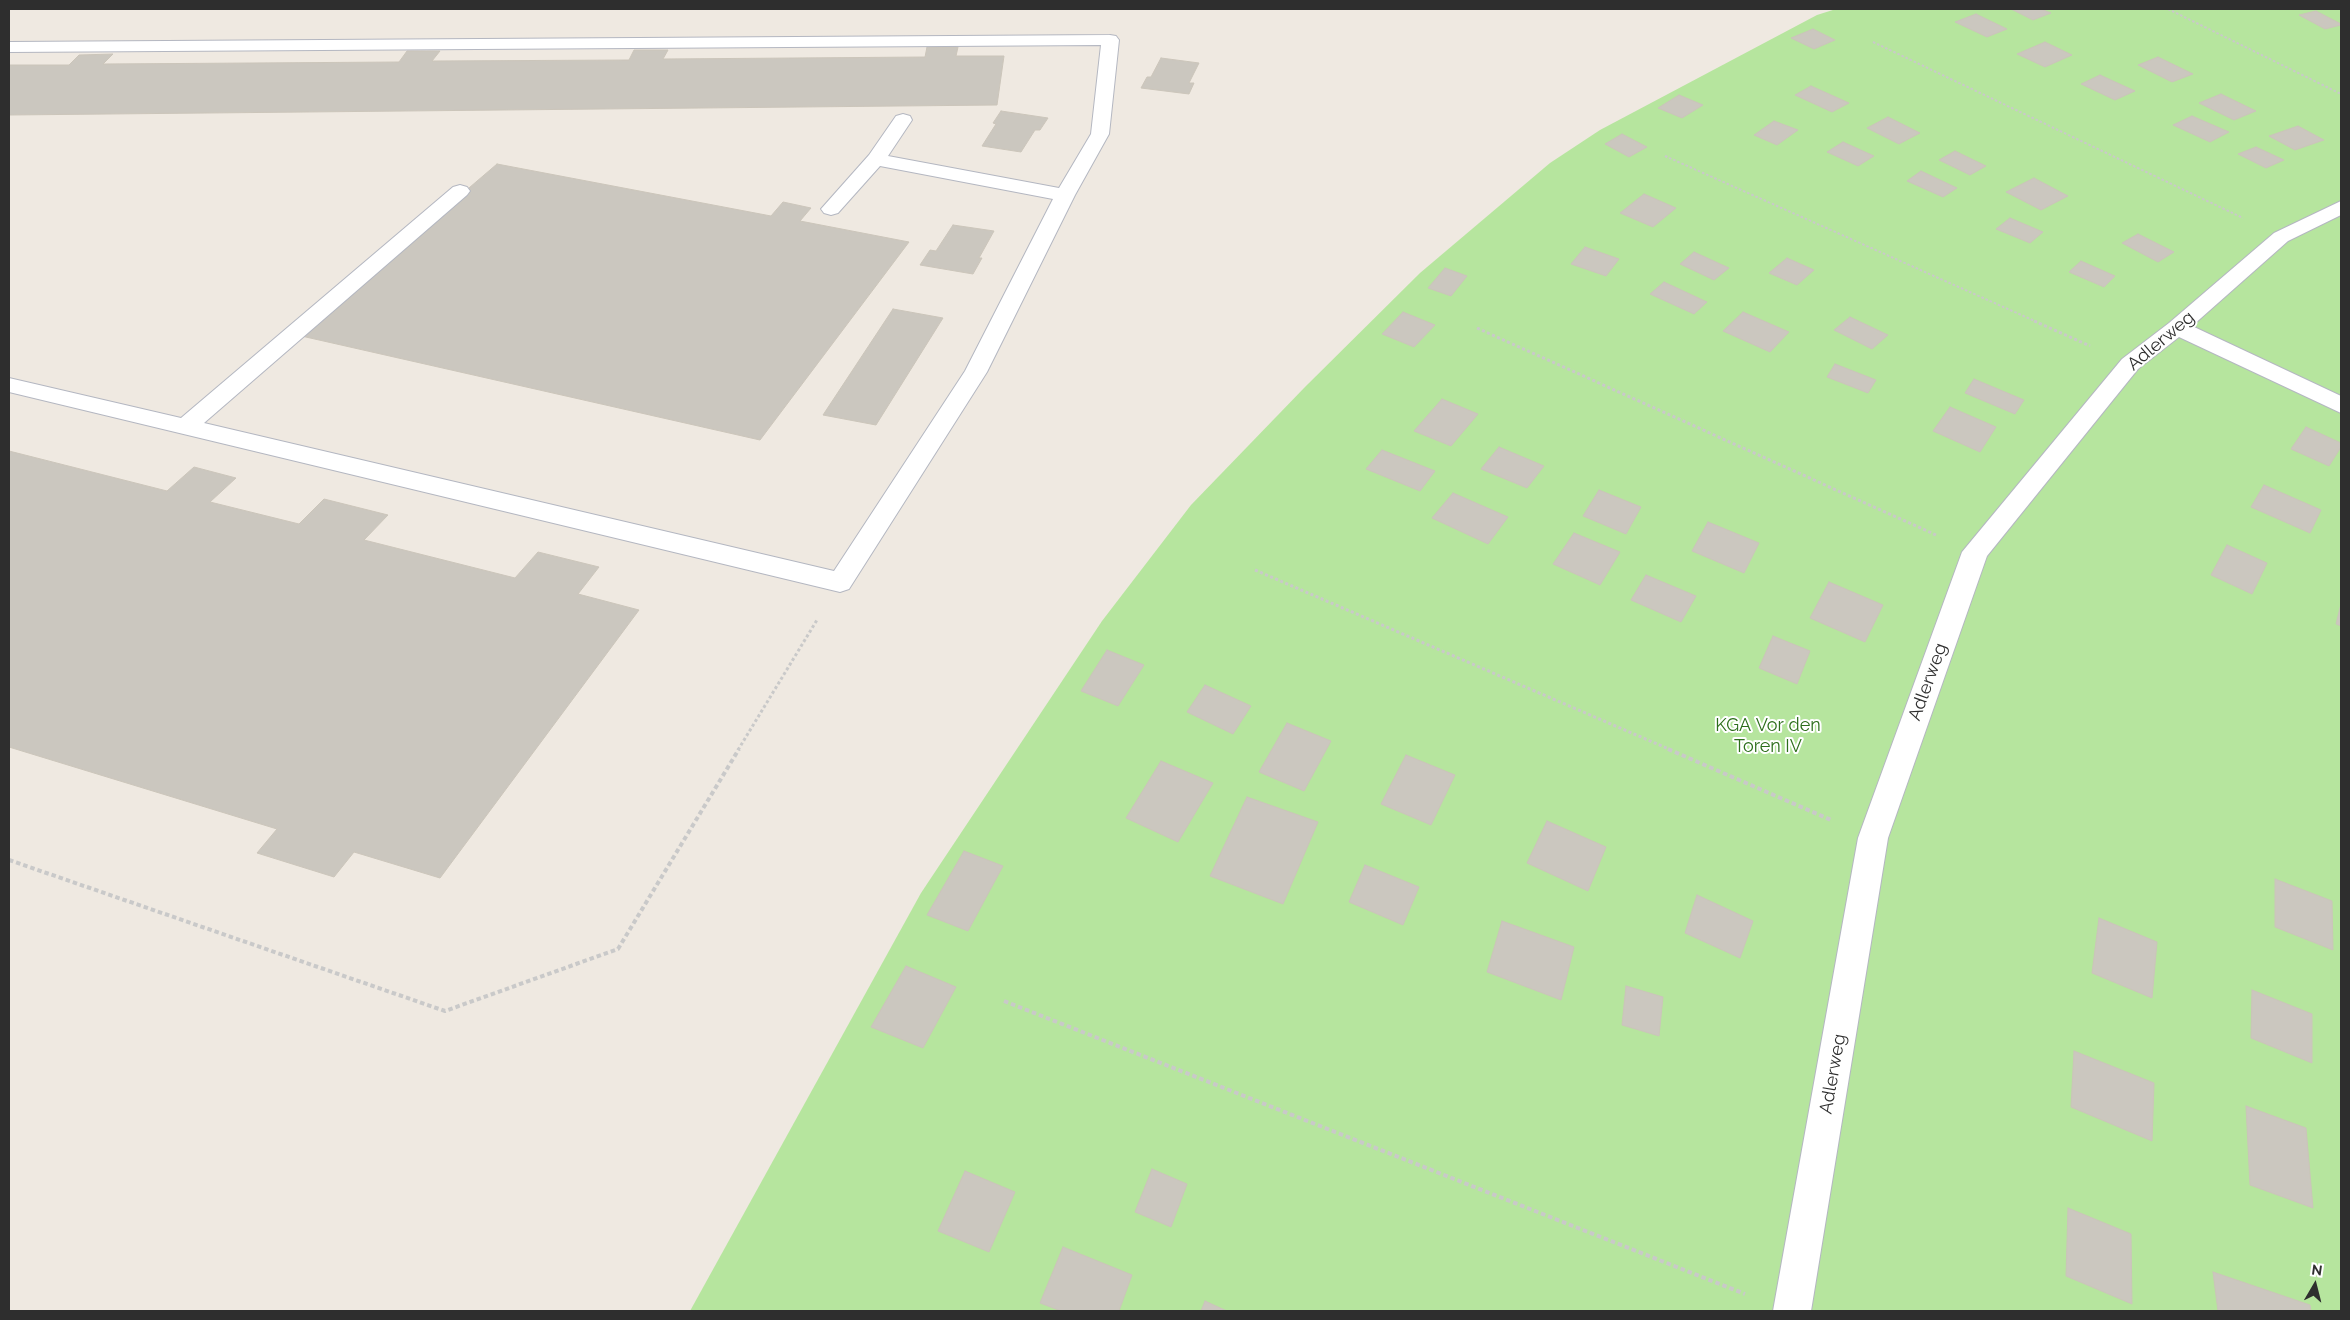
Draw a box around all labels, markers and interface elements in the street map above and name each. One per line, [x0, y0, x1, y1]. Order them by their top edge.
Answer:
street label: Adlerweg [2123, 307, 2199, 375]
street label: Adlerweg [1904, 640, 1952, 724]
park label: KGA Vor den Toren IV [1715, 715, 1821, 758]
street label: Adlerweg [1815, 1032, 1851, 1116]
north arrow [2290, 1260, 2340, 1310]
text: N [2311, 1261, 2323, 1279]

